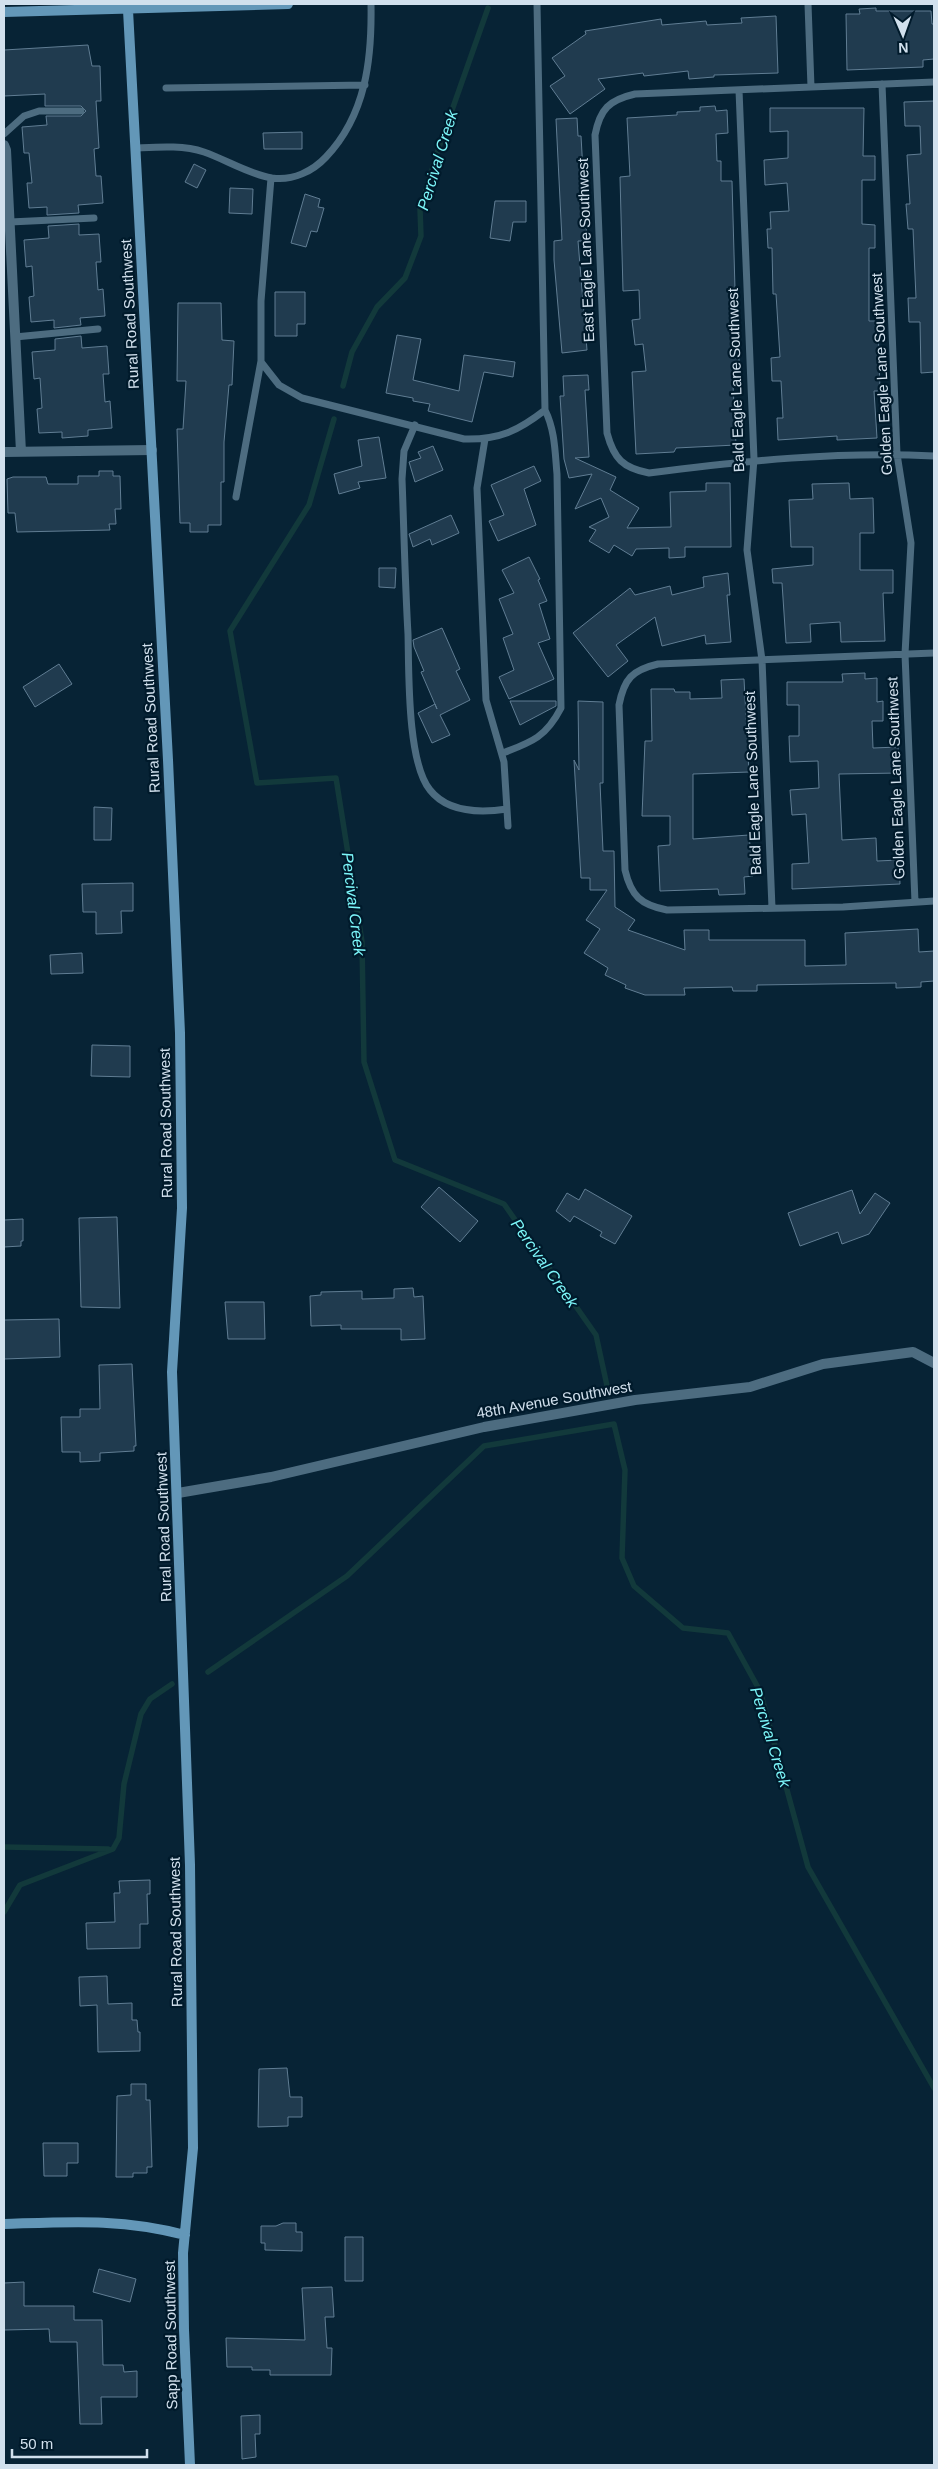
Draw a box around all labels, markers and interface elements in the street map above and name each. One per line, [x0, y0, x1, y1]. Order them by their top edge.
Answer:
north arrow [878, 10, 928, 60]
text: N [898, 40, 909, 56]
water label: Percival Creek [414, 107, 461, 212]
street label: East Eagle Lane Southwest [574, 157, 597, 342]
street label: Rural Road Southwest [117, 238, 142, 389]
street label: Golden Eagle Lane Southwest [868, 272, 895, 476]
street label: Bald Eagle Lane Southwest [724, 287, 747, 472]
street label: Rural Road Southwest [138, 642, 163, 793]
street label: Golden Eagle Lane Southwest [883, 676, 908, 880]
street label: Bald Eagle Lane Southwest [741, 690, 764, 875]
water label: Percival Creek [339, 851, 368, 958]
street label: Rural Road Southwest [156, 1047, 175, 1198]
water label: Percival Creek [508, 1216, 582, 1312]
street label: 48th Avenue Southwest [475, 1377, 634, 1422]
street label: Rural Road Southwest [152, 1451, 175, 1602]
water label: Percival Creek [747, 1685, 794, 1790]
street label: Rural Road Southwest [166, 1856, 185, 2007]
street label: Sapp Road Southwest [161, 2259, 180, 2410]
scale bar [12, 2426, 148, 2458]
text: 50 m [20, 2435, 53, 2452]

